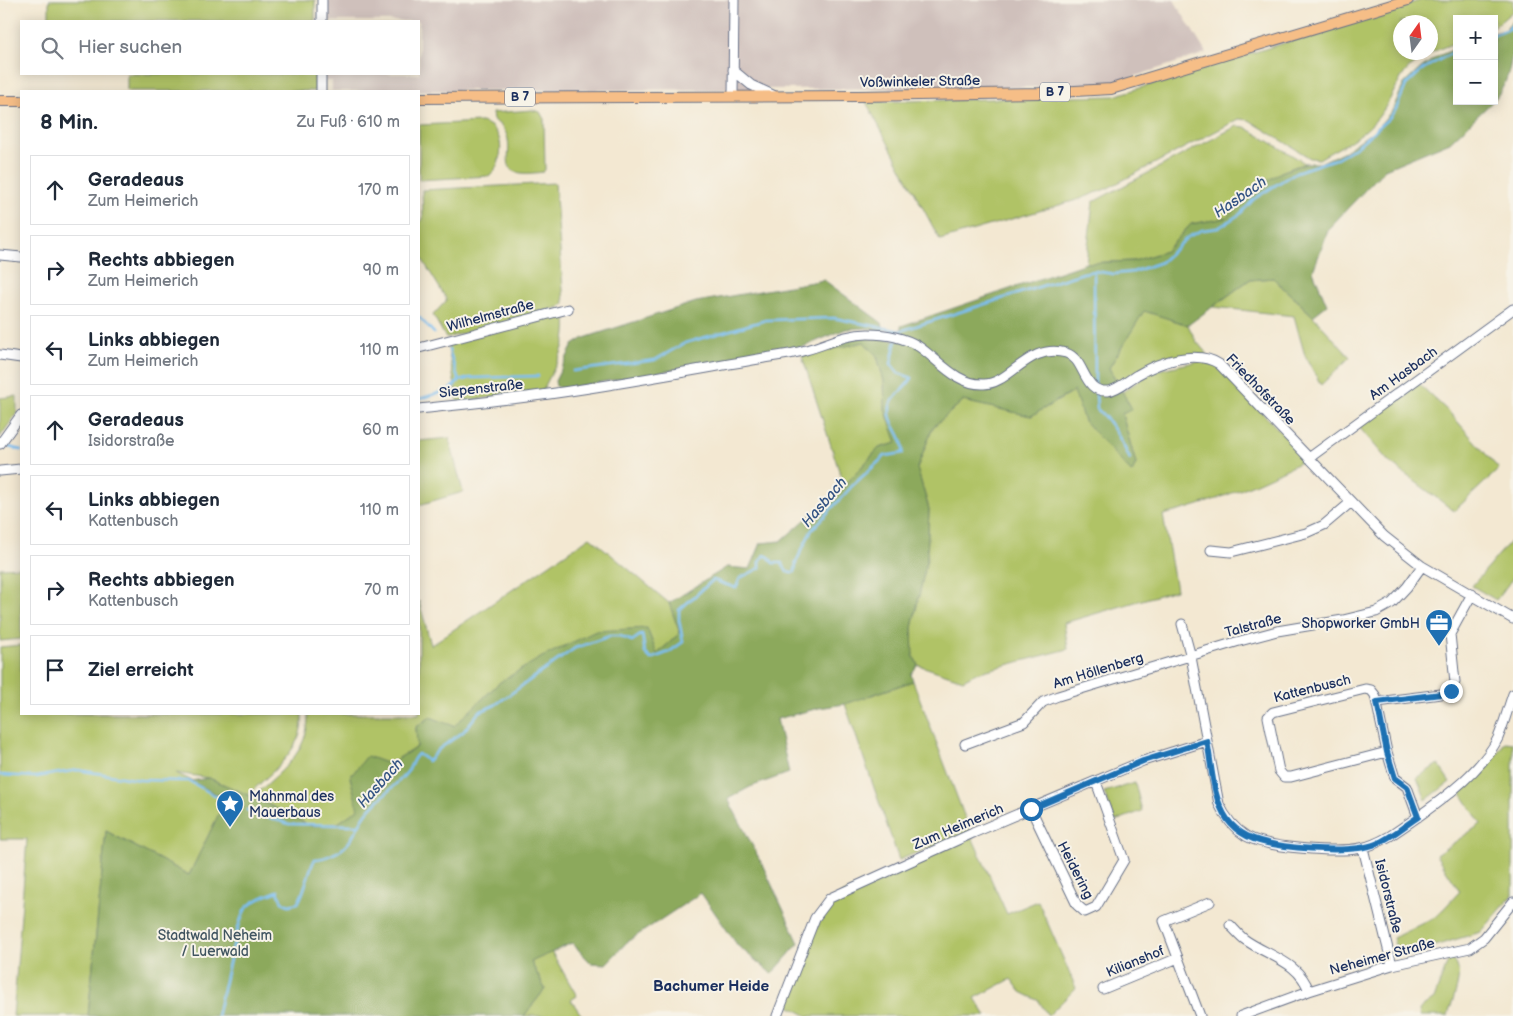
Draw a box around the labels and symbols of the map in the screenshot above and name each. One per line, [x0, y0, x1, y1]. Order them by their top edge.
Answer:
north arrow [1393, 15, 1438, 60]
street label: Voßwinkeler Straße [860, 72, 980, 91]
road number: B 7 [1040, 82, 1070, 101]
road number: B 7 [505, 88, 535, 106]
water label: Hasbach [1210, 172, 1270, 222]
street label: Wilhelmstraße [445, 296, 535, 335]
street label: Am Hasbach [1366, 343, 1441, 404]
street label: Friedhofstraße [1222, 350, 1299, 429]
street label: Siepenstraße [438, 376, 524, 401]
water label: Hasbach [798, 473, 851, 531]
office icon: Shopworker GmbH [1424, 608, 1454, 647]
street label: Talstraße [1223, 610, 1283, 641]
place label: Shopworker GmbH [1301, 615, 1420, 632]
street label: Am Höllenberg [1051, 649, 1145, 692]
street label: Kattenbusch [1272, 671, 1353, 706]
route end [1440, 680, 1463, 703]
water label: Hasbach [353, 755, 407, 812]
place label: Mahnmal des Mauerbaus [249, 788, 334, 821]
place icon: Mahnmal des Mauerbaus [215, 789, 245, 828]
route start [1020, 798, 1043, 821]
street label: Zum Heimerich [909, 800, 1006, 854]
street label: Heidering [1054, 839, 1097, 902]
street label: Isidorstraße [1371, 857, 1406, 935]
park label: Stadtwald Neheim / Luerwald [158, 927, 272, 960]
street label: Neheimer Straße [1328, 934, 1437, 979]
street label: Kilianshof [1104, 942, 1167, 981]
district label: Bachumer Heide [653, 977, 769, 996]

